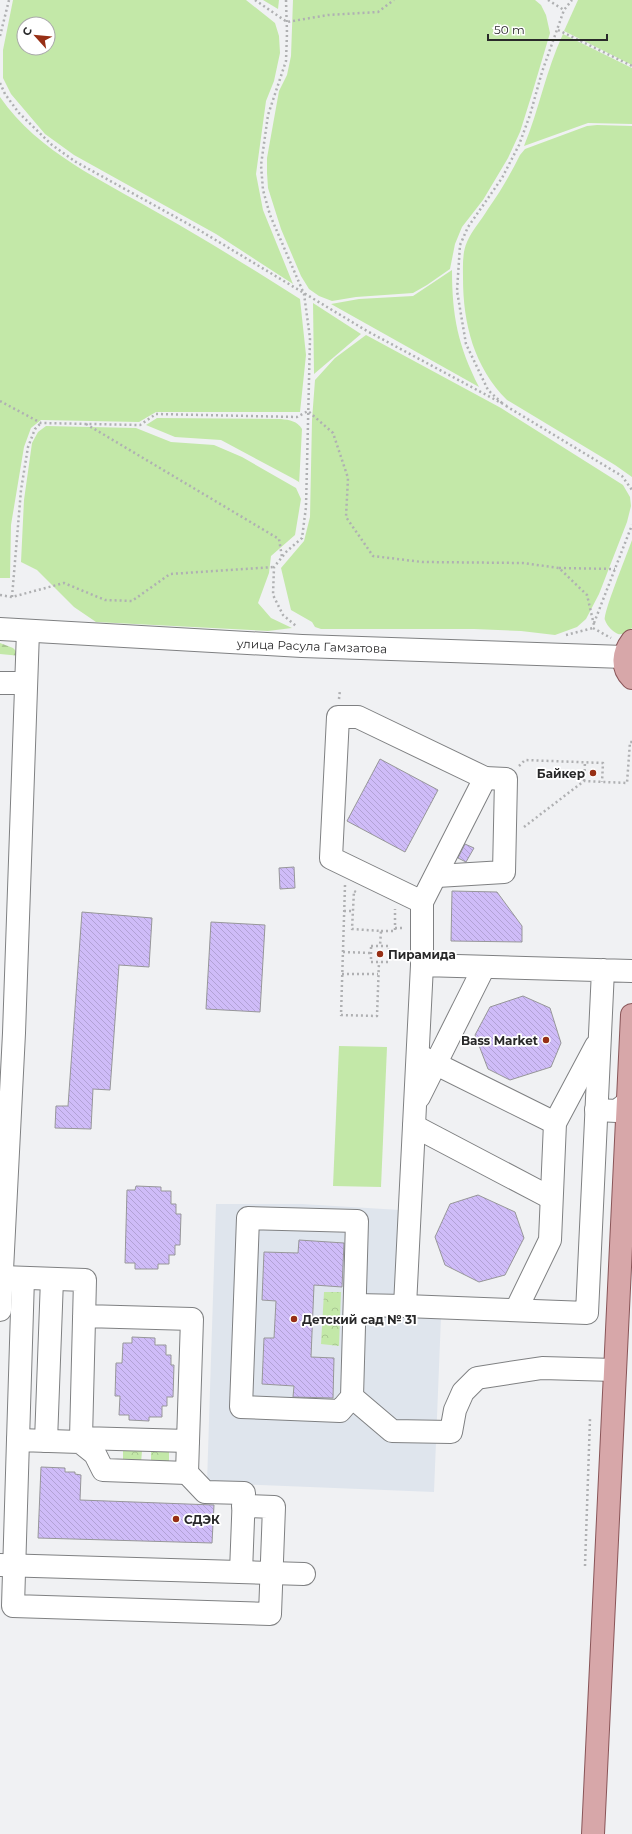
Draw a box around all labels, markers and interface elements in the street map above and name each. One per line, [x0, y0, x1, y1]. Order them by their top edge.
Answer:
north arrow [16, 16, 56, 56]
scale bar [488, 16, 607, 42]
text: 50 m [494, 22, 525, 37]
text: С [19, 25, 35, 38]
street label: улица Расула Гамзатова [236, 636, 387, 656]
place label: Байкер [537, 766, 585, 781]
marker: Байкер [588, 768, 598, 778]
place label: Пирамида [388, 947, 456, 962]
marker: Пирамида [375, 949, 385, 959]
place label: Bass Market [461, 1033, 539, 1048]
marker: Bass Market [541, 1035, 551, 1045]
place label: Детский сад № 31 [302, 1312, 417, 1327]
marker: Детский сад № 31 [289, 1314, 299, 1324]
place label: СДЭК [184, 1512, 220, 1527]
marker: СДЭК [171, 1514, 181, 1524]

